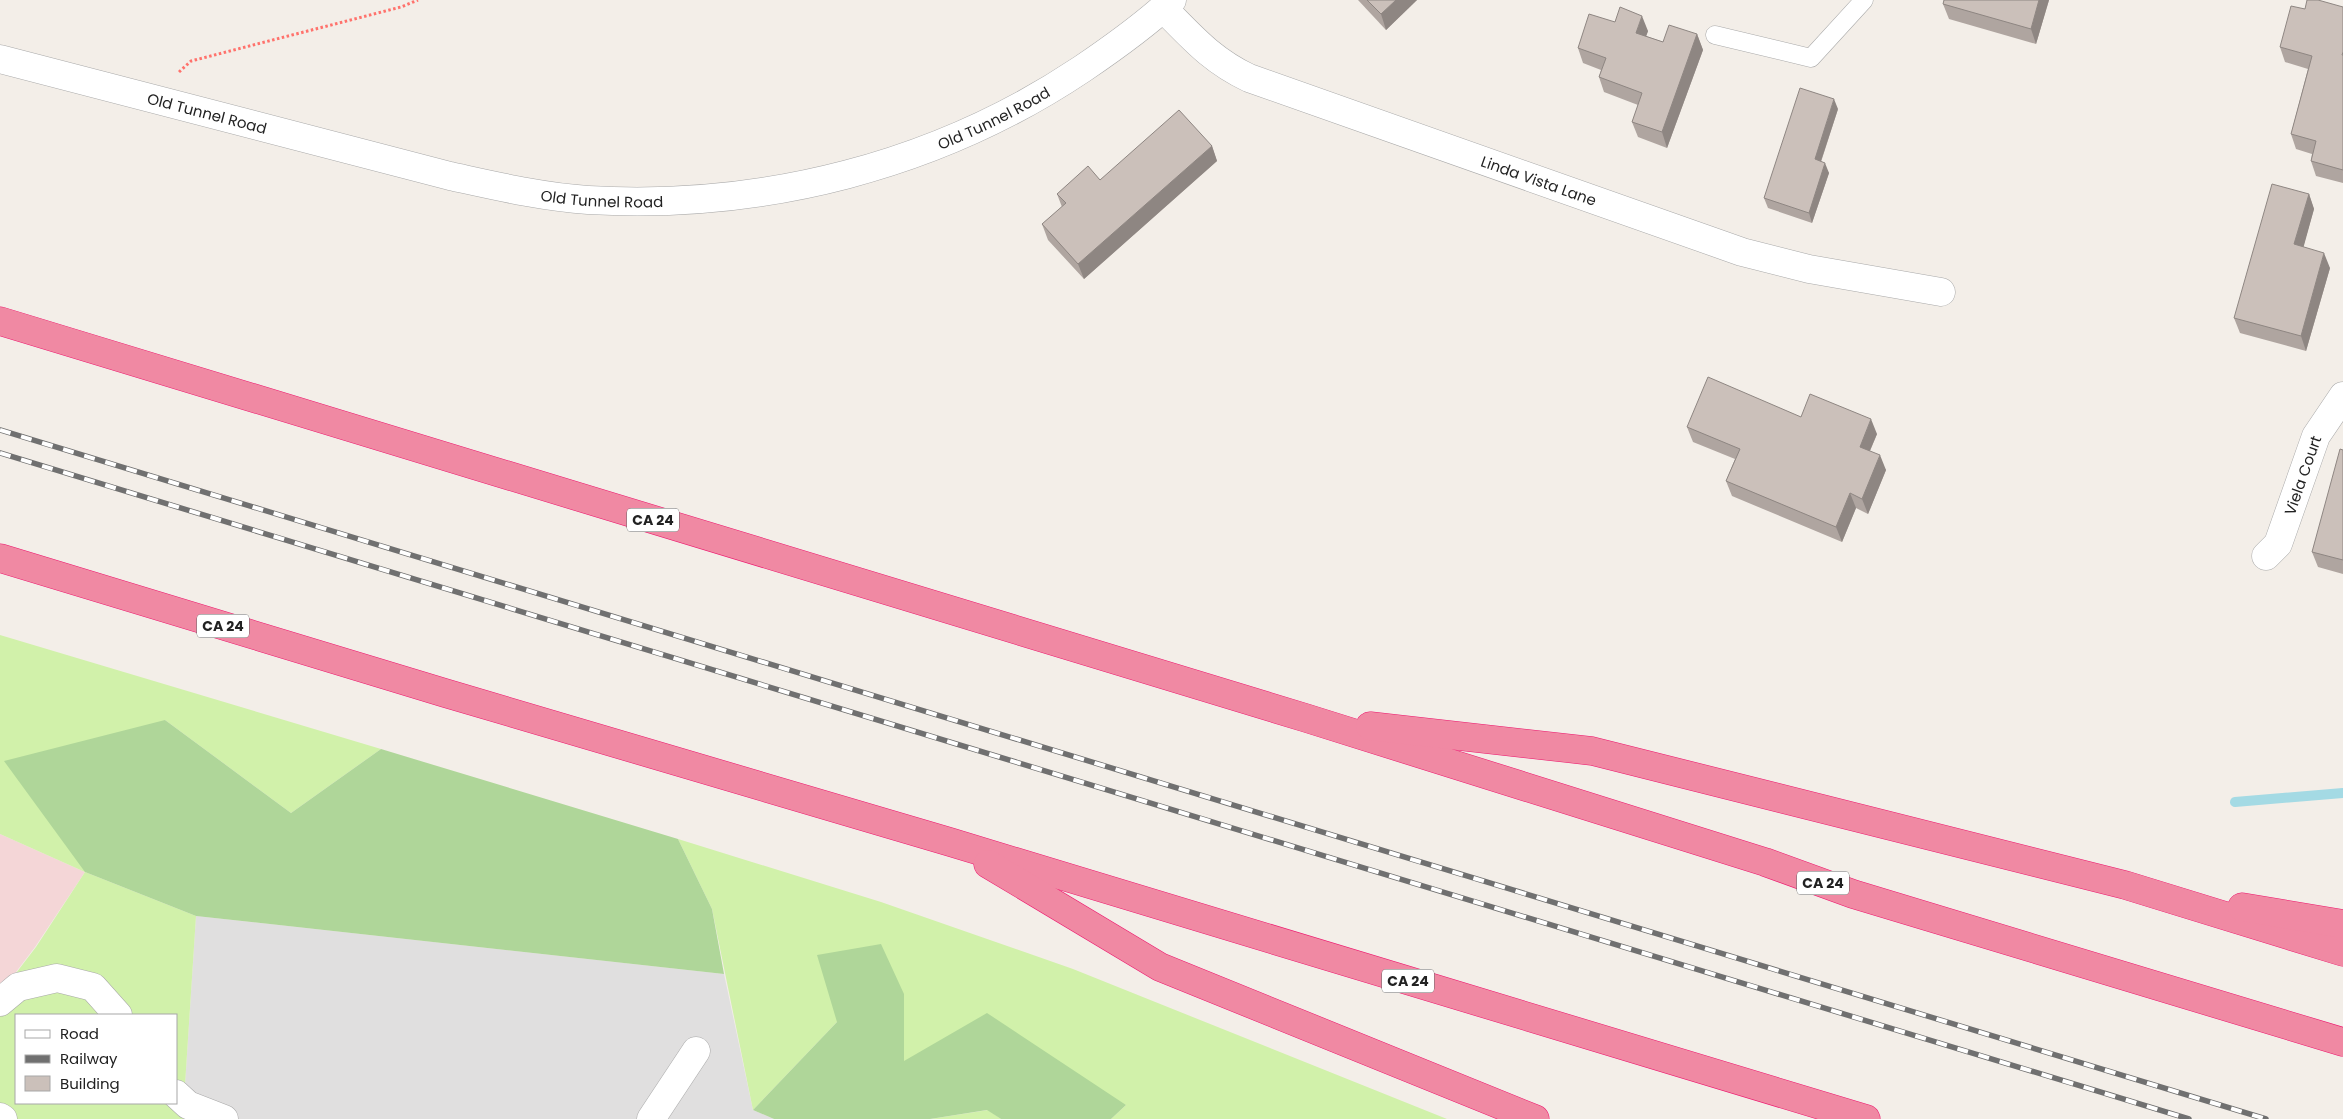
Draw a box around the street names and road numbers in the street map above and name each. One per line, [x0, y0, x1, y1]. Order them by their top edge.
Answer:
street label: Old Tunnel Road [934, 81, 1054, 154]
street label: Old Tunnel Road [145, 87, 269, 138]
street label: Linda Vista Lane [1478, 150, 1599, 210]
street label: Old Tunnel Road [539, 184, 663, 212]
street label: Viela Court [2279, 433, 2326, 518]
road number: CA 24 [627, 508, 679, 532]
road number: CA 24 [197, 614, 249, 638]
road number: CA 24 [1797, 871, 1849, 894]
road number: CA 24 [1382, 969, 1434, 992]

